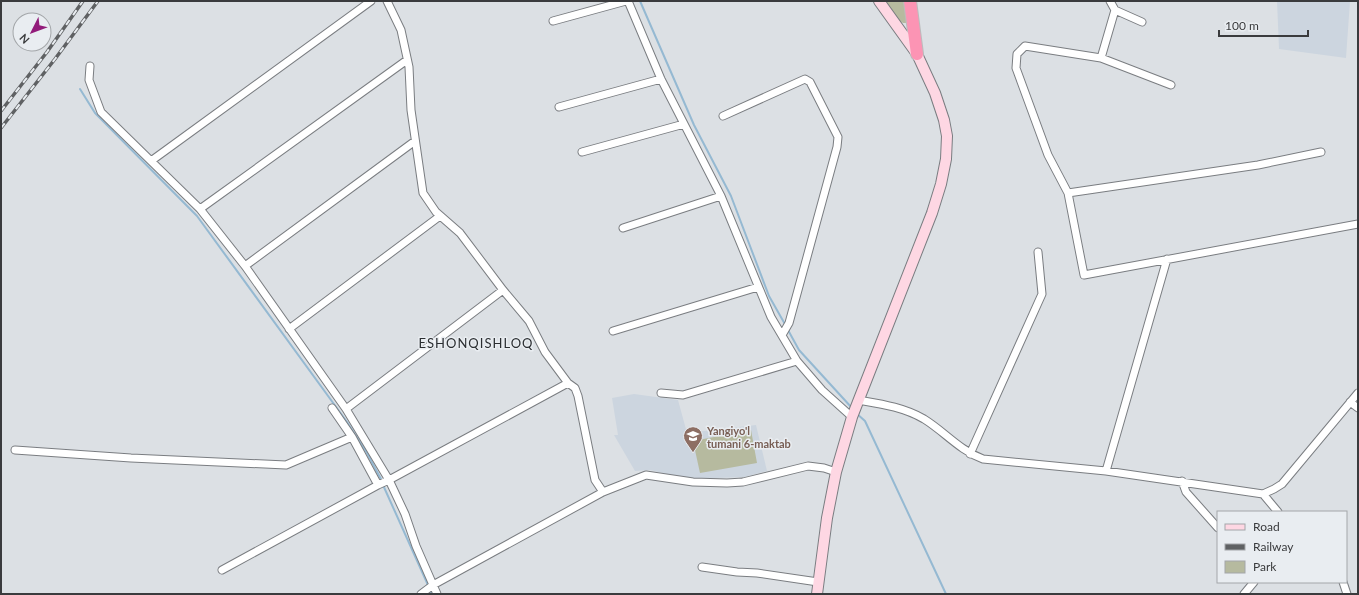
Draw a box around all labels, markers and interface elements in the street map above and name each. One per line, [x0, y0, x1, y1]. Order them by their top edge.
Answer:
north arrow [12, 12, 52, 52]
scale bar [1219, 12, 1308, 38]
text: 100 m [1225, 18, 1259, 33]
text: N [17, 32, 32, 47]
district label: ESHONQISHLOQ [419, 335, 533, 351]
place label: Yangiyo'l tumani 6-maktab [706, 424, 791, 450]
school or university icon: Yangiyo'l tumani 6-maktab [682, 425, 704, 453]
legend [1217, 511, 1347, 583]
text: Road [1253, 519, 1280, 534]
text: Railway [1253, 539, 1294, 554]
text: Park [1253, 559, 1277, 574]

